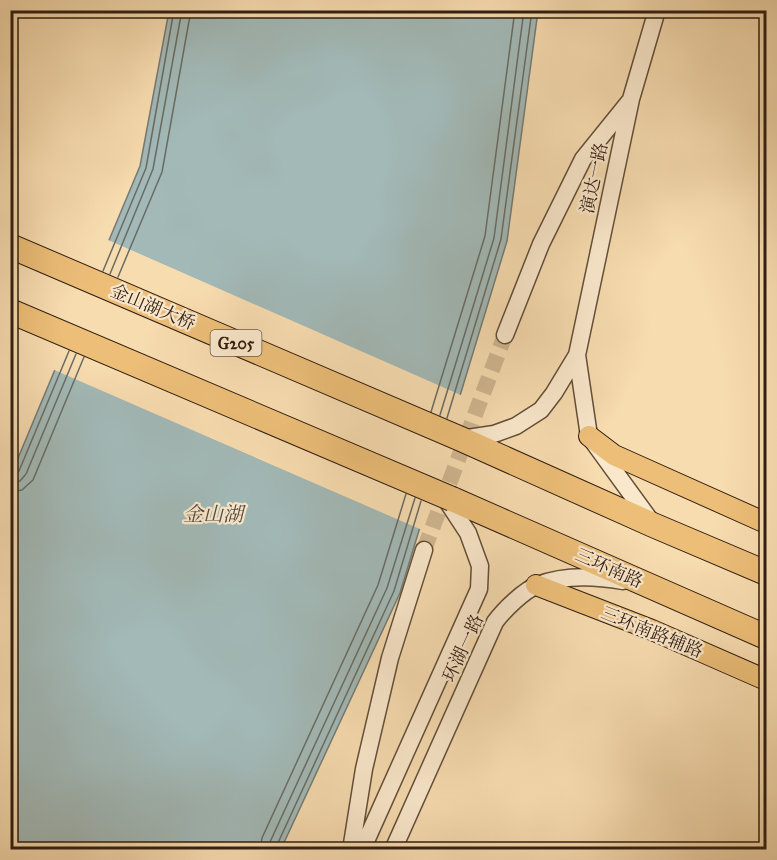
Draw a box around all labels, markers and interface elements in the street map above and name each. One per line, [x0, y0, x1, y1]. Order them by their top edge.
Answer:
street label: 演达一路 [576, 140, 612, 216]
street label: 金山湖大桥 [107, 279, 199, 335]
road number: G205 [210, 330, 262, 356]
water label: 金山湖 [183, 502, 246, 526]
street label: 三环南路 [572, 543, 646, 593]
street label: 三环南路辅路 [598, 602, 706, 662]
street label: 环湖一路 [438, 611, 488, 685]

